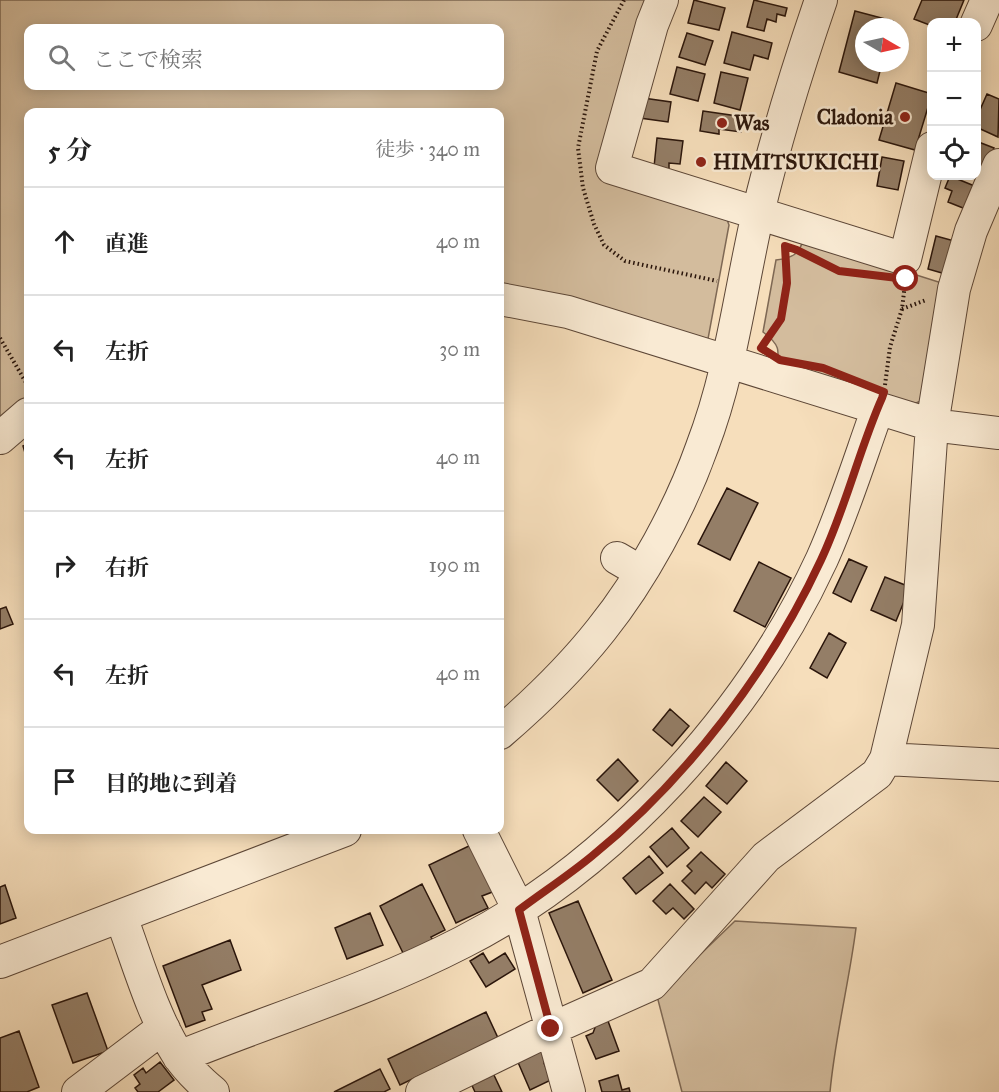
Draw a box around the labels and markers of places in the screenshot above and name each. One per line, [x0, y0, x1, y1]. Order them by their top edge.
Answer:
place label: Cladonia [817, 104, 894, 130]
place label: Was [734, 110, 770, 136]
marker: Cladonia [898, 110, 912, 124]
marker: Was [715, 116, 729, 130]
place label: HIMITSUKICHI [713, 149, 879, 175]
marker: HIMITSUKICHI [694, 155, 708, 169]

